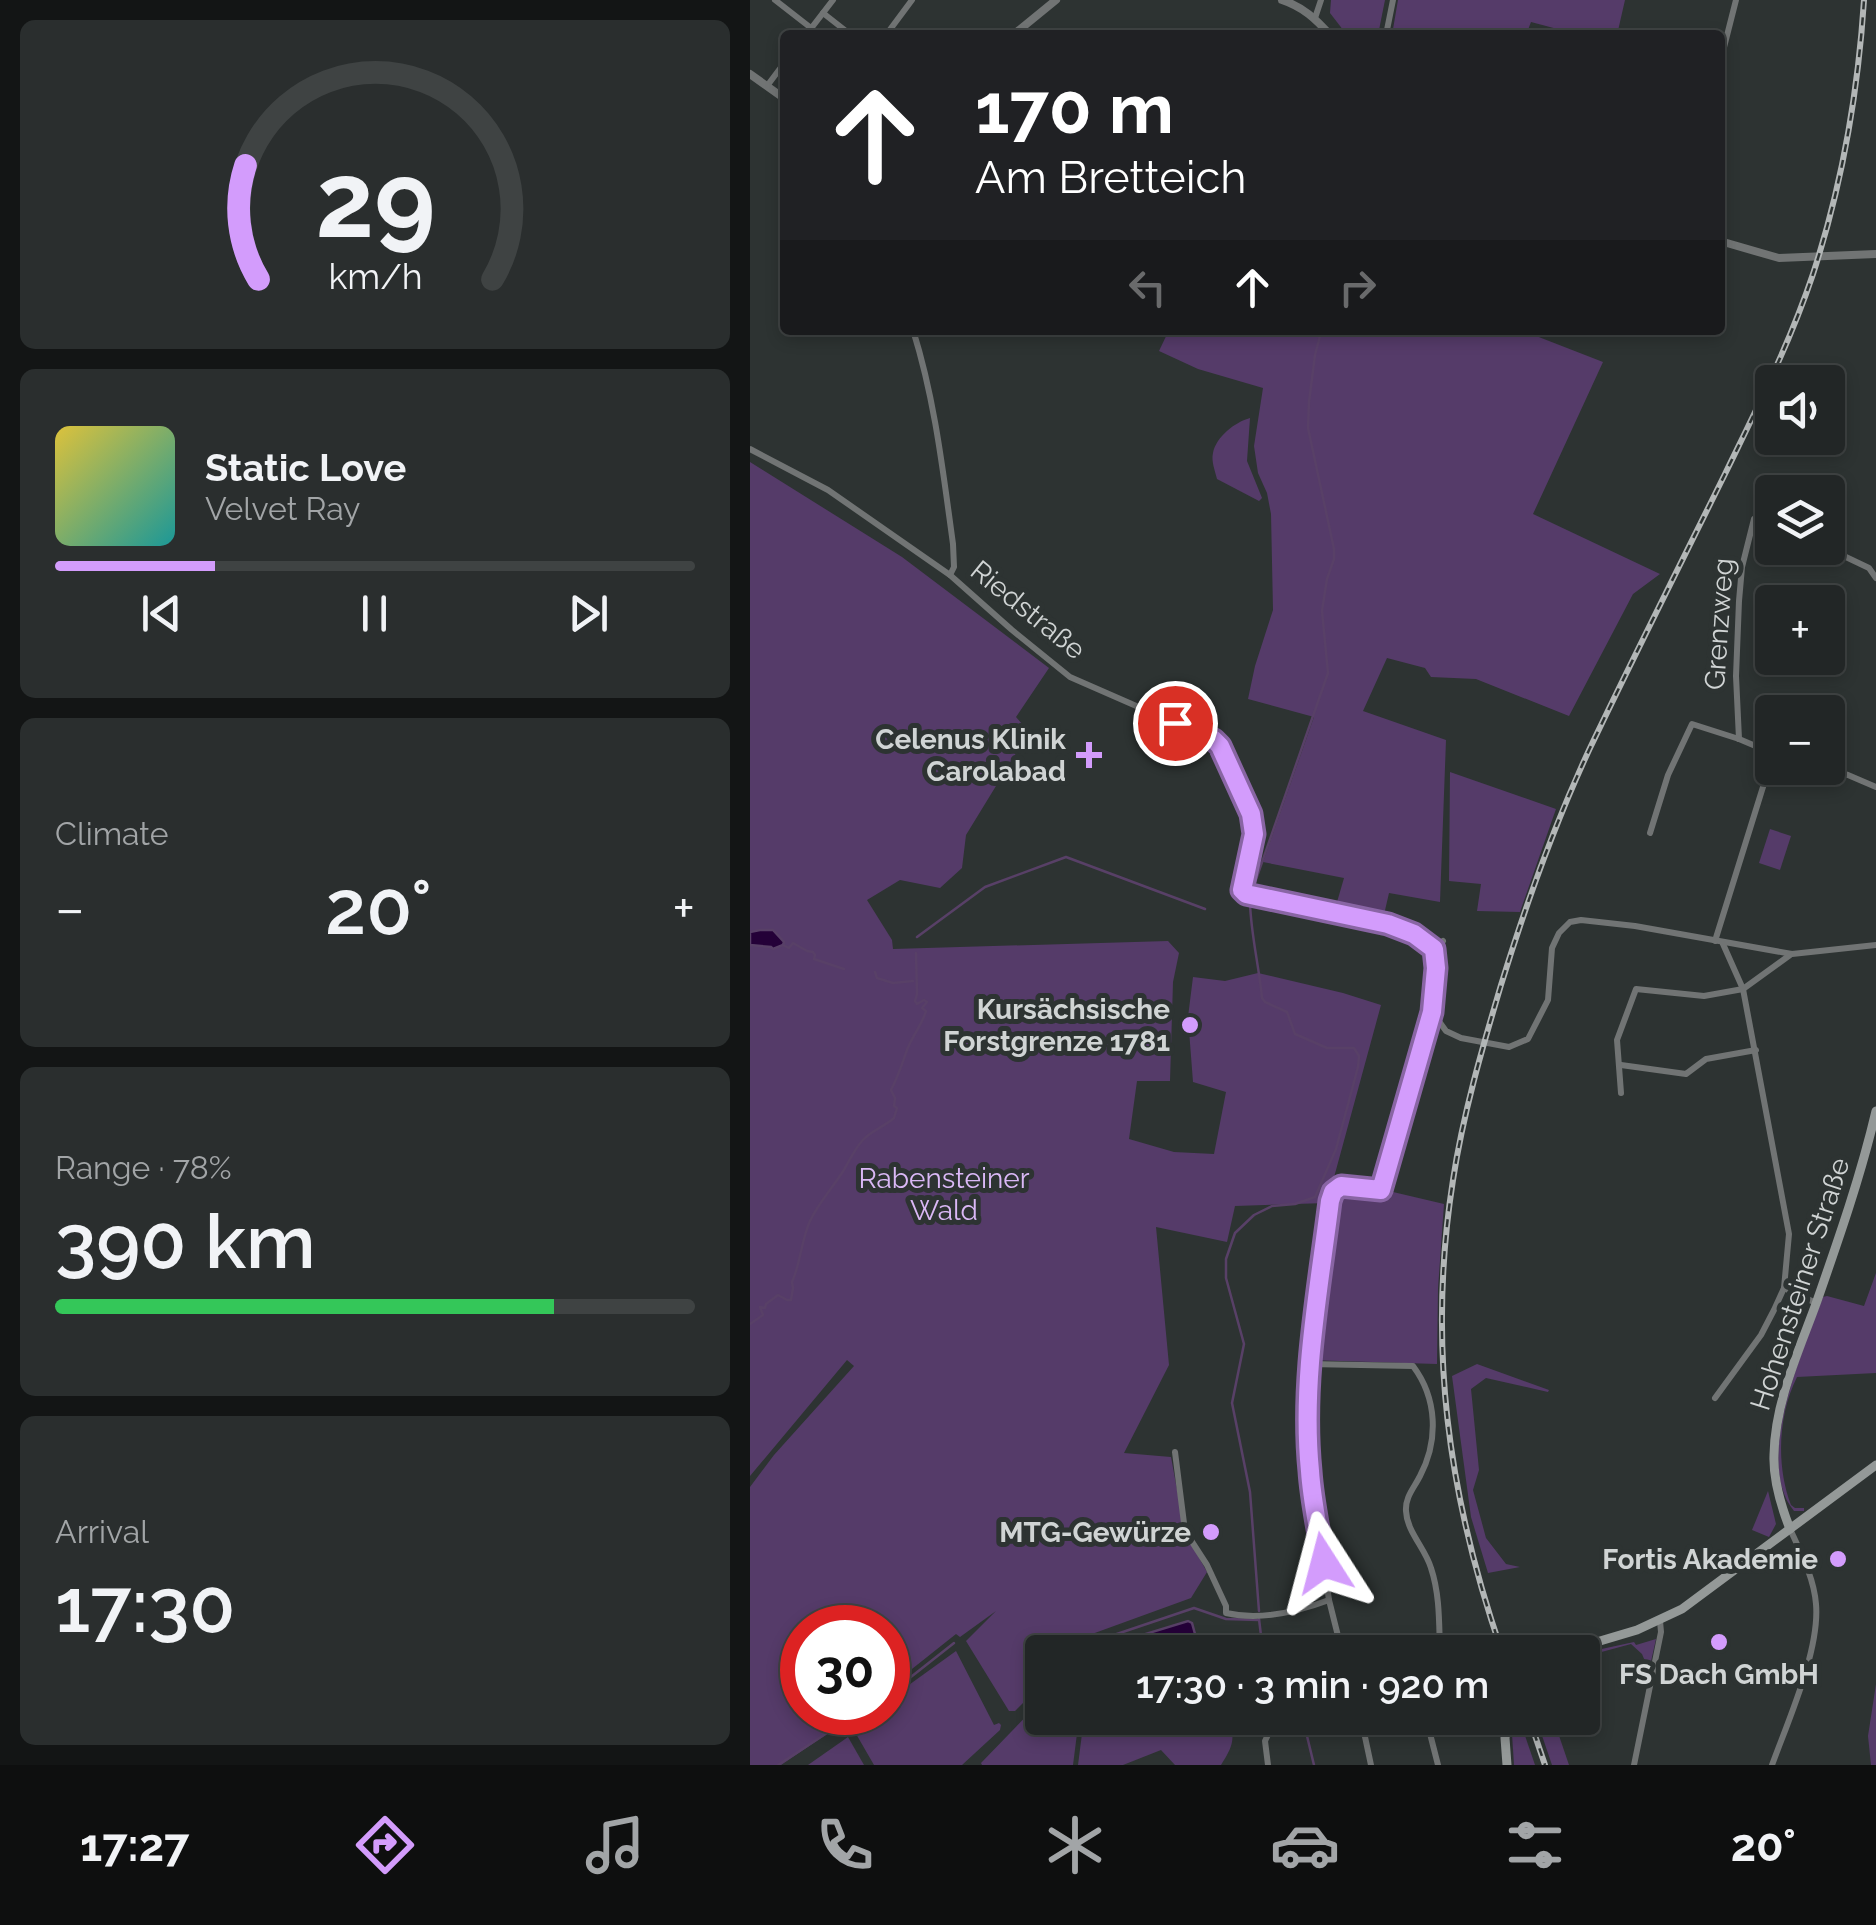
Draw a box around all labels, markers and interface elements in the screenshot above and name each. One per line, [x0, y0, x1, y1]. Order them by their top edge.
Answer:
text: 170 m [975, 67, 1174, 149]
icon: ahead [810, 70, 940, 200]
text: 29 [315, 139, 435, 261]
text: Am Bretteich [975, 151, 1246, 204]
text: km/h [328, 255, 422, 297]
icon: left [1120, 260, 1175, 315]
icon: ahead [1225, 260, 1280, 315]
icon: right [1330, 260, 1385, 315]
map controls [1755, 365, 1845, 785]
button: sound [1755, 365, 1845, 455]
text: Static Love [205, 445, 406, 490]
button: layers [1755, 475, 1845, 565]
text: Velvet Ray [205, 490, 360, 527]
street label: Riedstraße [964, 554, 1092, 666]
street label: Grenzweg [1698, 557, 1740, 691]
button: + [1755, 585, 1845, 675]
icon: previous [134, 586, 189, 641]
icon: pause [347, 586, 402, 641]
icon: next [561, 586, 616, 641]
pin [1133, 681, 1218, 766]
button: − [1755, 695, 1845, 785]
icon: arrive [1148, 696, 1203, 751]
place label: Celenus Klinik Carolabad [875, 723, 1066, 788]
marker: Celenus Klinik Carolabad [1076, 742, 1102, 768]
text: Climate [55, 815, 169, 852]
text: 20° [325, 863, 432, 952]
text: − [55, 876, 85, 941]
text: + [672, 876, 695, 941]
place label: Kursächsische Forstgrenze 1781 [943, 993, 1170, 1058]
marker: Kursächsische Forstgrenze 1781 [1179, 1014, 1201, 1036]
text: Range · 78% [55, 1149, 232, 1186]
street label: Hohensteiner Straße [1744, 1154, 1856, 1414]
park label: Rabensteiner Wald [858, 1162, 1030, 1227]
text: 390 km [55, 1197, 316, 1286]
position arrow [1272, 1511, 1376, 1615]
text: Arrival [55, 1513, 149, 1550]
place label: MTG-Gewürze [999, 1516, 1191, 1549]
marker: MTG-Gewürze [1200, 1521, 1222, 1543]
place label: Fortis Akademie [1602, 1543, 1818, 1576]
marker: Fortis Akademie [1827, 1548, 1849, 1570]
text: 17:30 [55, 1561, 235, 1650]
speed limit sign: 30 [780, 1605, 910, 1735]
marker: FS Dach GmbH [1708, 1631, 1730, 1653]
place label: FS Dach GmbH [1619, 1658, 1819, 1691]
text: 17:30 · 3 min · 920 m [1136, 1662, 1489, 1707]
icon: directions [350, 1810, 420, 1880]
icon: music [580, 1810, 650, 1880]
icon: phone [810, 1810, 880, 1880]
icon: climate [1040, 1810, 1110, 1880]
icon: car [1270, 1810, 1340, 1880]
icon: filters [1500, 1810, 1570, 1880]
text: 17:27 [80, 1819, 189, 1872]
text: 20° [1731, 1819, 1796, 1872]

